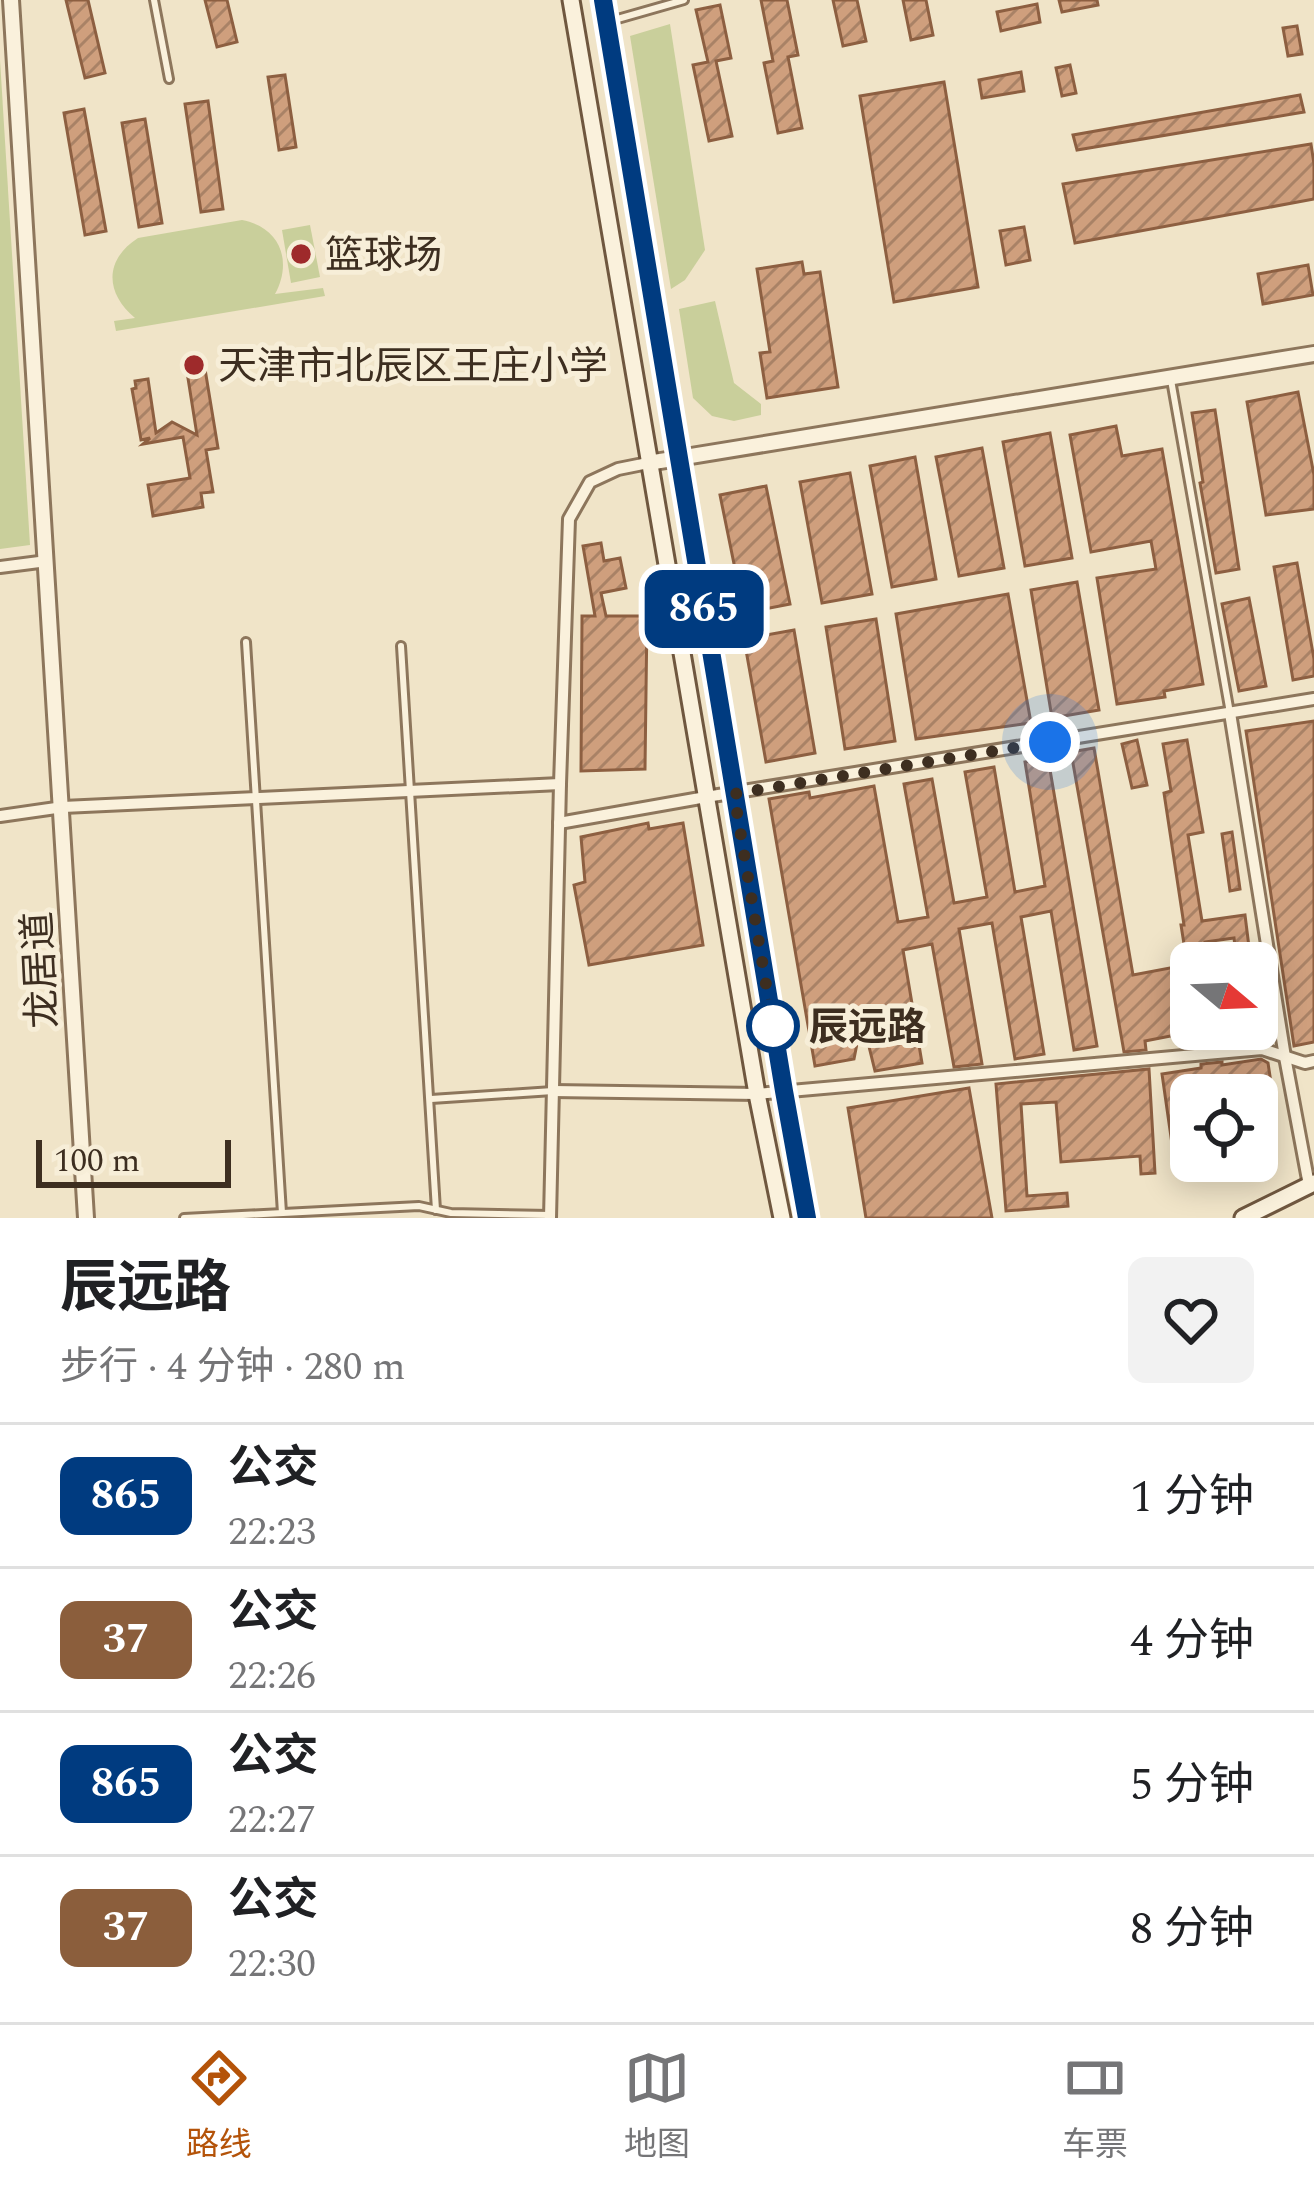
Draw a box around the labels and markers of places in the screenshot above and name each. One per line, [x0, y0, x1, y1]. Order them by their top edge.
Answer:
place label: 篮球场 [325, 227, 442, 286]
marker: 篮球场 [288, 241, 314, 267]
place label: 天津市北辰区王庄小学 [218, 338, 608, 397]
marker: 天津市北辰区王庄小学 [181, 352, 207, 378]
place label: 辰远路 [809, 999, 926, 1058]
marker: 辰远路 [748, 1001, 798, 1051]

